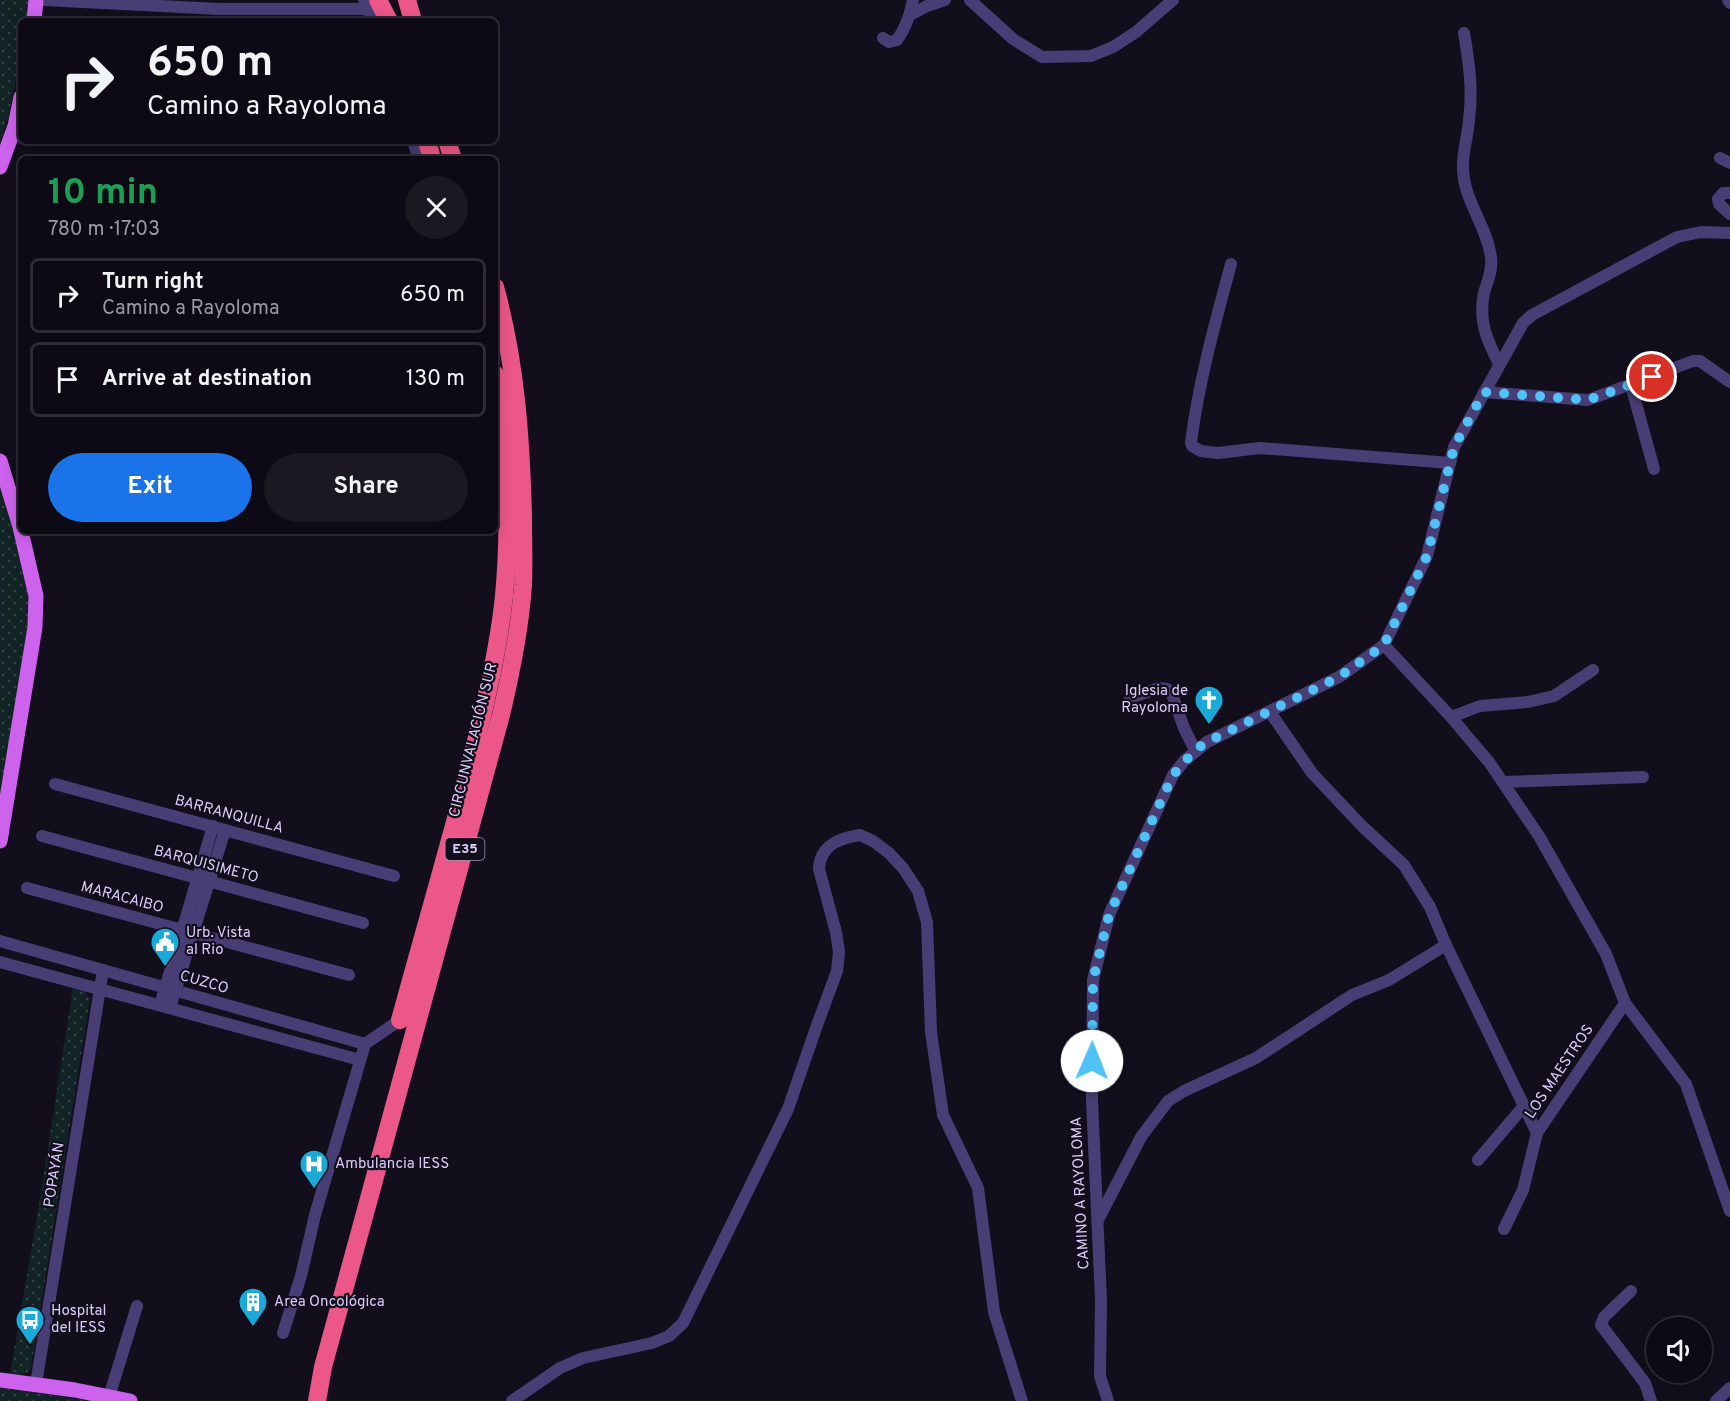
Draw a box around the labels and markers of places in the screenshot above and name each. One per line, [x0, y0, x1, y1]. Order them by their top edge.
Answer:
pin [1626, 351, 1677, 402]
place label: Iglesia de Rayoloma [1121, 682, 1188, 718]
church icon: Iglesia de Rayoloma [1193, 684, 1225, 726]
place label: Urb. Vista al Rio [186, 924, 251, 960]
public building icon: Urb. Vista al Rio [149, 926, 181, 968]
hospital icon: Ambulancia IESS [298, 1148, 330, 1190]
place label: Ambulancia IESS [335, 1155, 449, 1174]
building icon: Area Oncológica [237, 1286, 269, 1328]
place label: Area Oncológica [274, 1293, 385, 1312]
place label: Hospital del IESS [51, 1302, 106, 1338]
bus stop icon: Hospital del IESS [14, 1304, 46, 1346]

